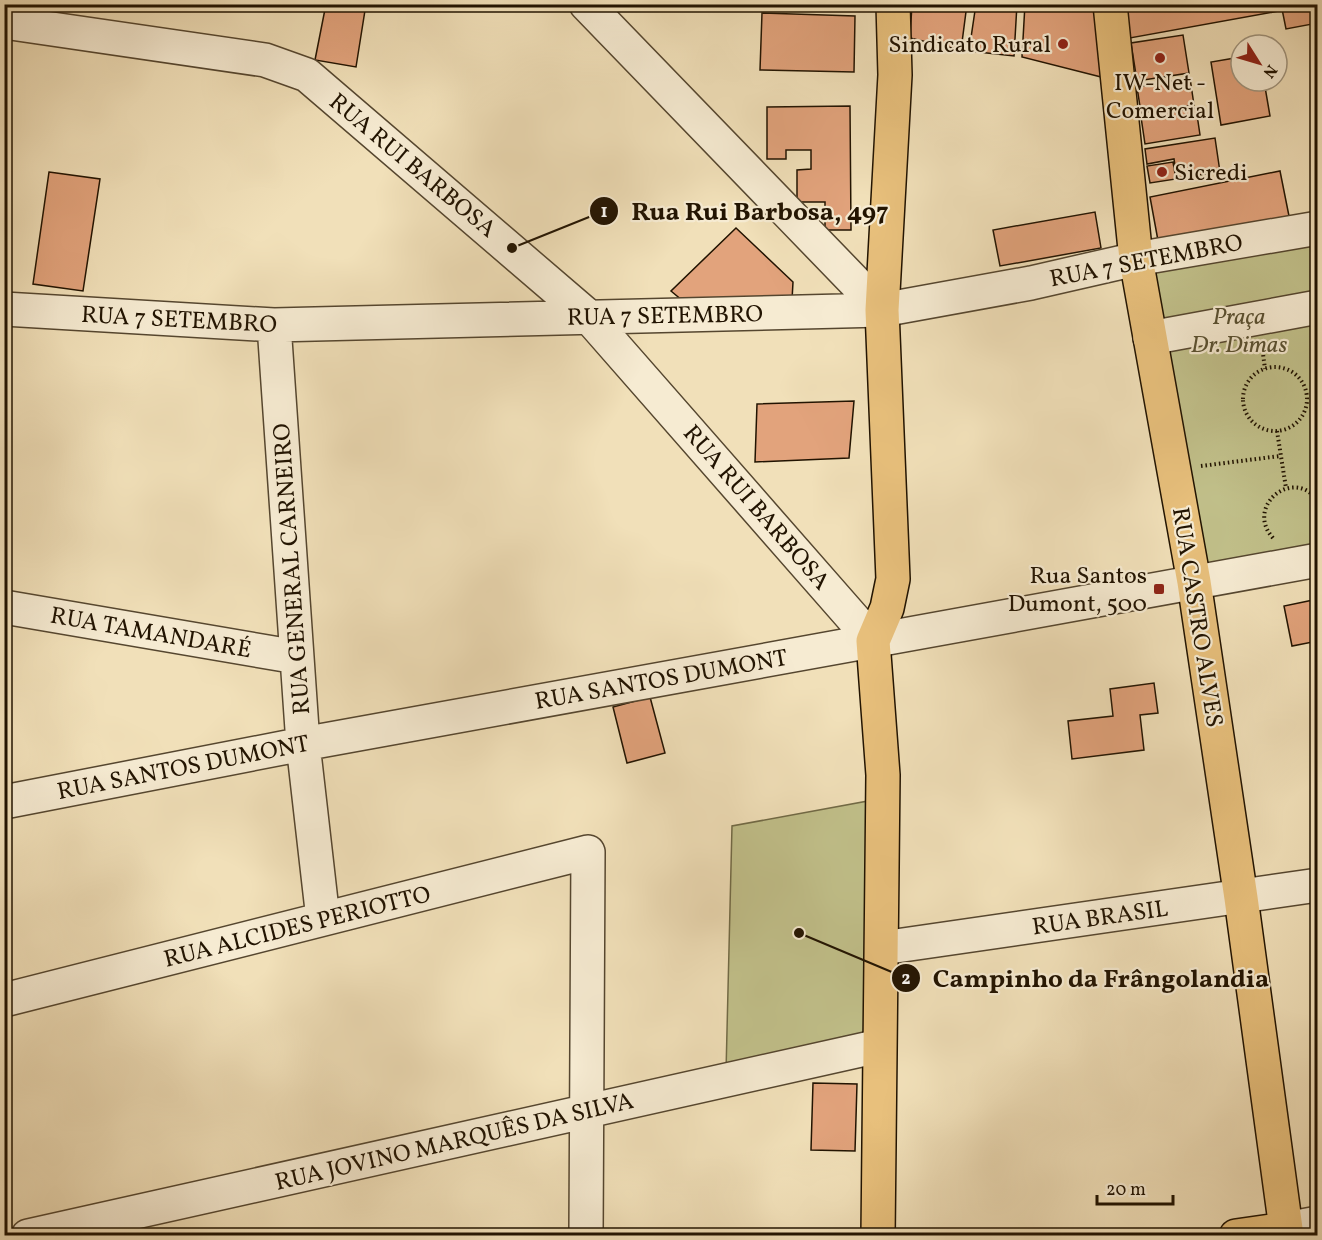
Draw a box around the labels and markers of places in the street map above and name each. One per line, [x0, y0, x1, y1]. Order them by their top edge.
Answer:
place label: Sindicato Rural [888, 29, 1051, 63]
marker: Sindicato Rural [1056, 37, 1070, 51]
marker: IW-Net - Comercial [1153, 51, 1167, 65]
place label: IW-Net - Comercial [1106, 67, 1214, 129]
place label: Sicredi [1174, 157, 1247, 191]
marker: Sicredi [1155, 165, 1169, 179]
callout: Rua Rui Barbosa, 497 [589, 189, 900, 233]
place label: Rua Santos Dumont, 500 [1008, 560, 1147, 622]
marker: Rua Santos Dumont, 500 [1152, 582, 1166, 596]
callout: Campinho da Frângolandia [891, 956, 1282, 1000]

